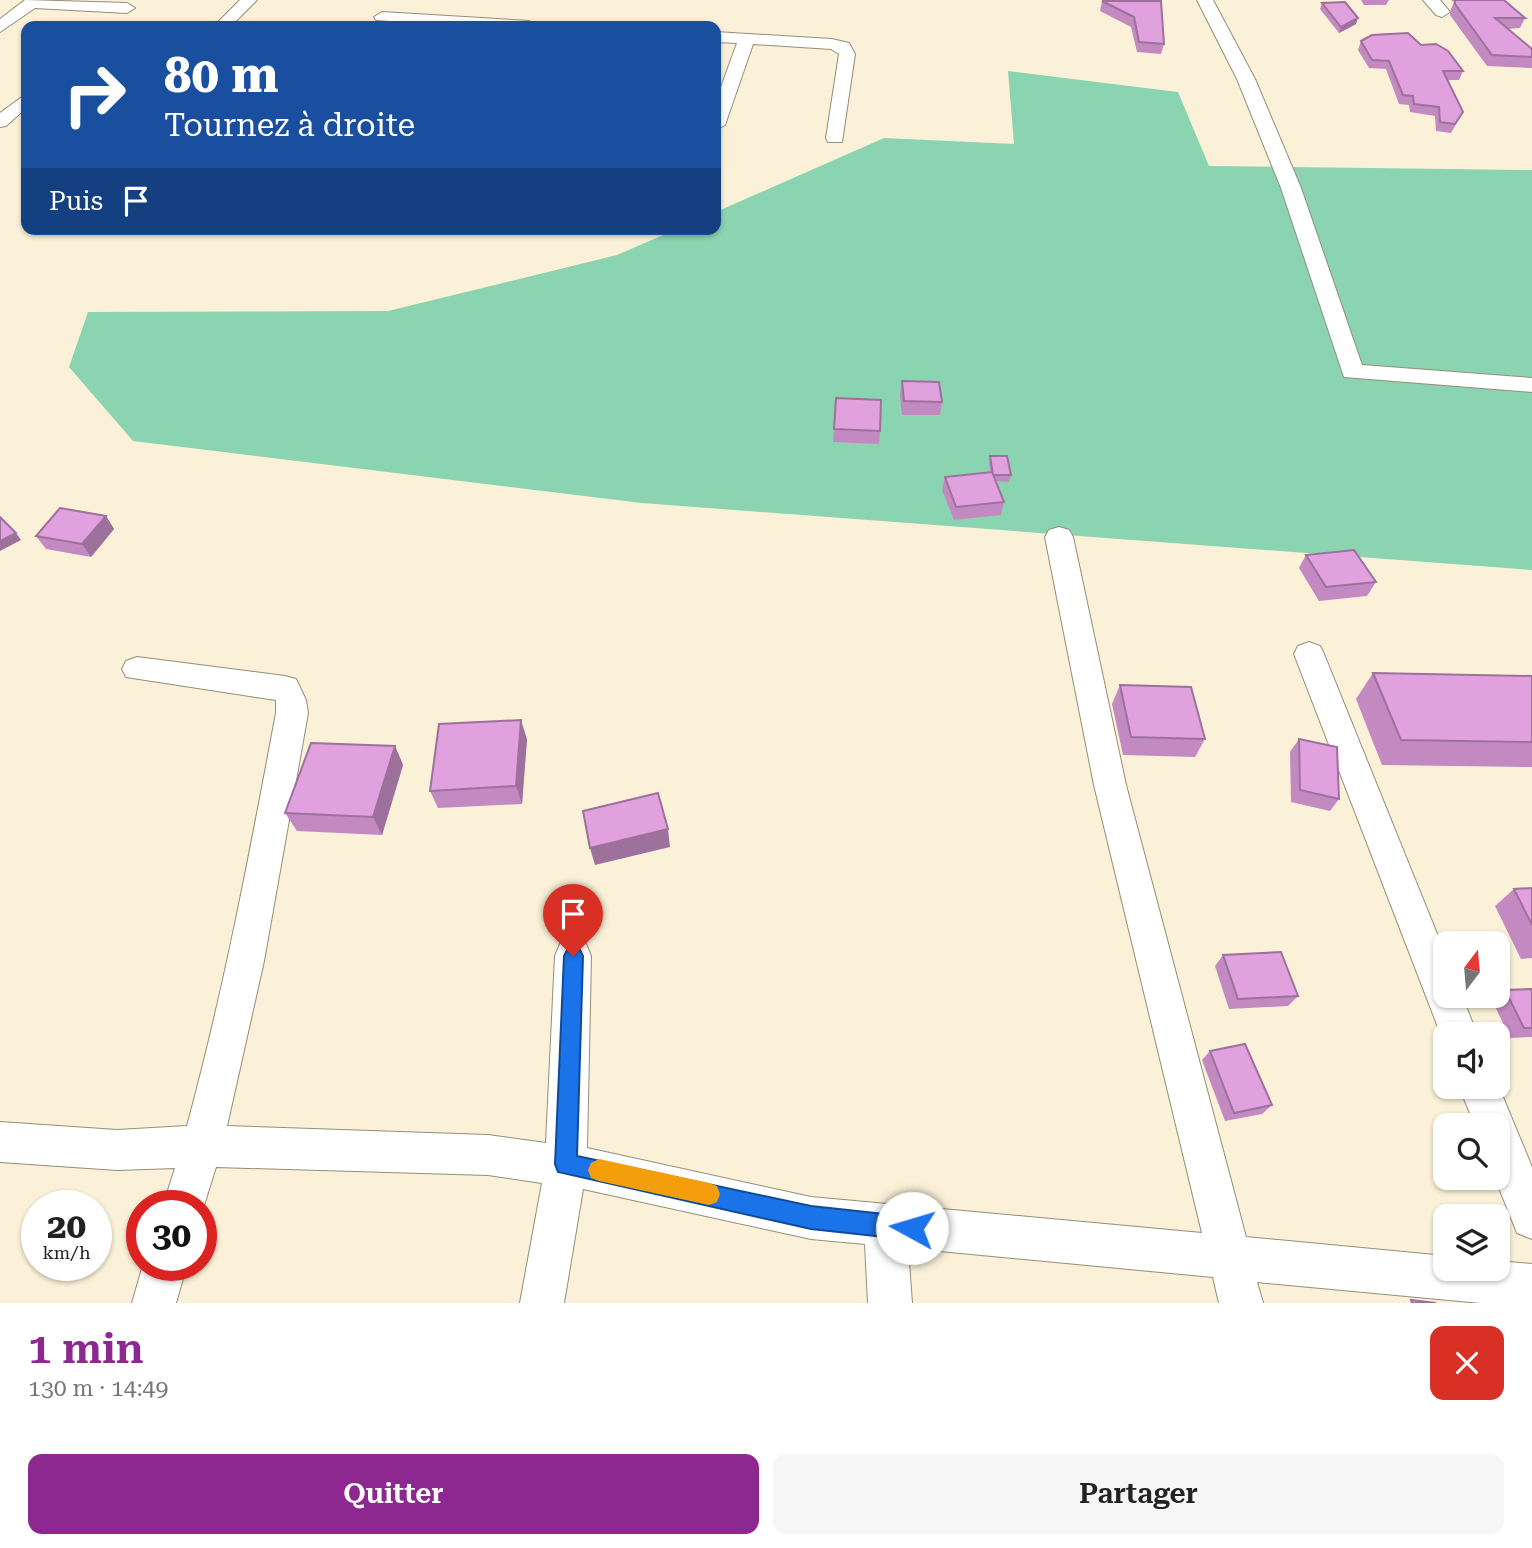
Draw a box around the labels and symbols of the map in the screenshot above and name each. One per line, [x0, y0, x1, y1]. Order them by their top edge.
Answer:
pin [543, 884, 603, 956]
north arrow [1433, 931, 1510, 1008]
speed limit sign: 30 [126, 1190, 217, 1281]
position arrow [875, 1191, 949, 1265]

